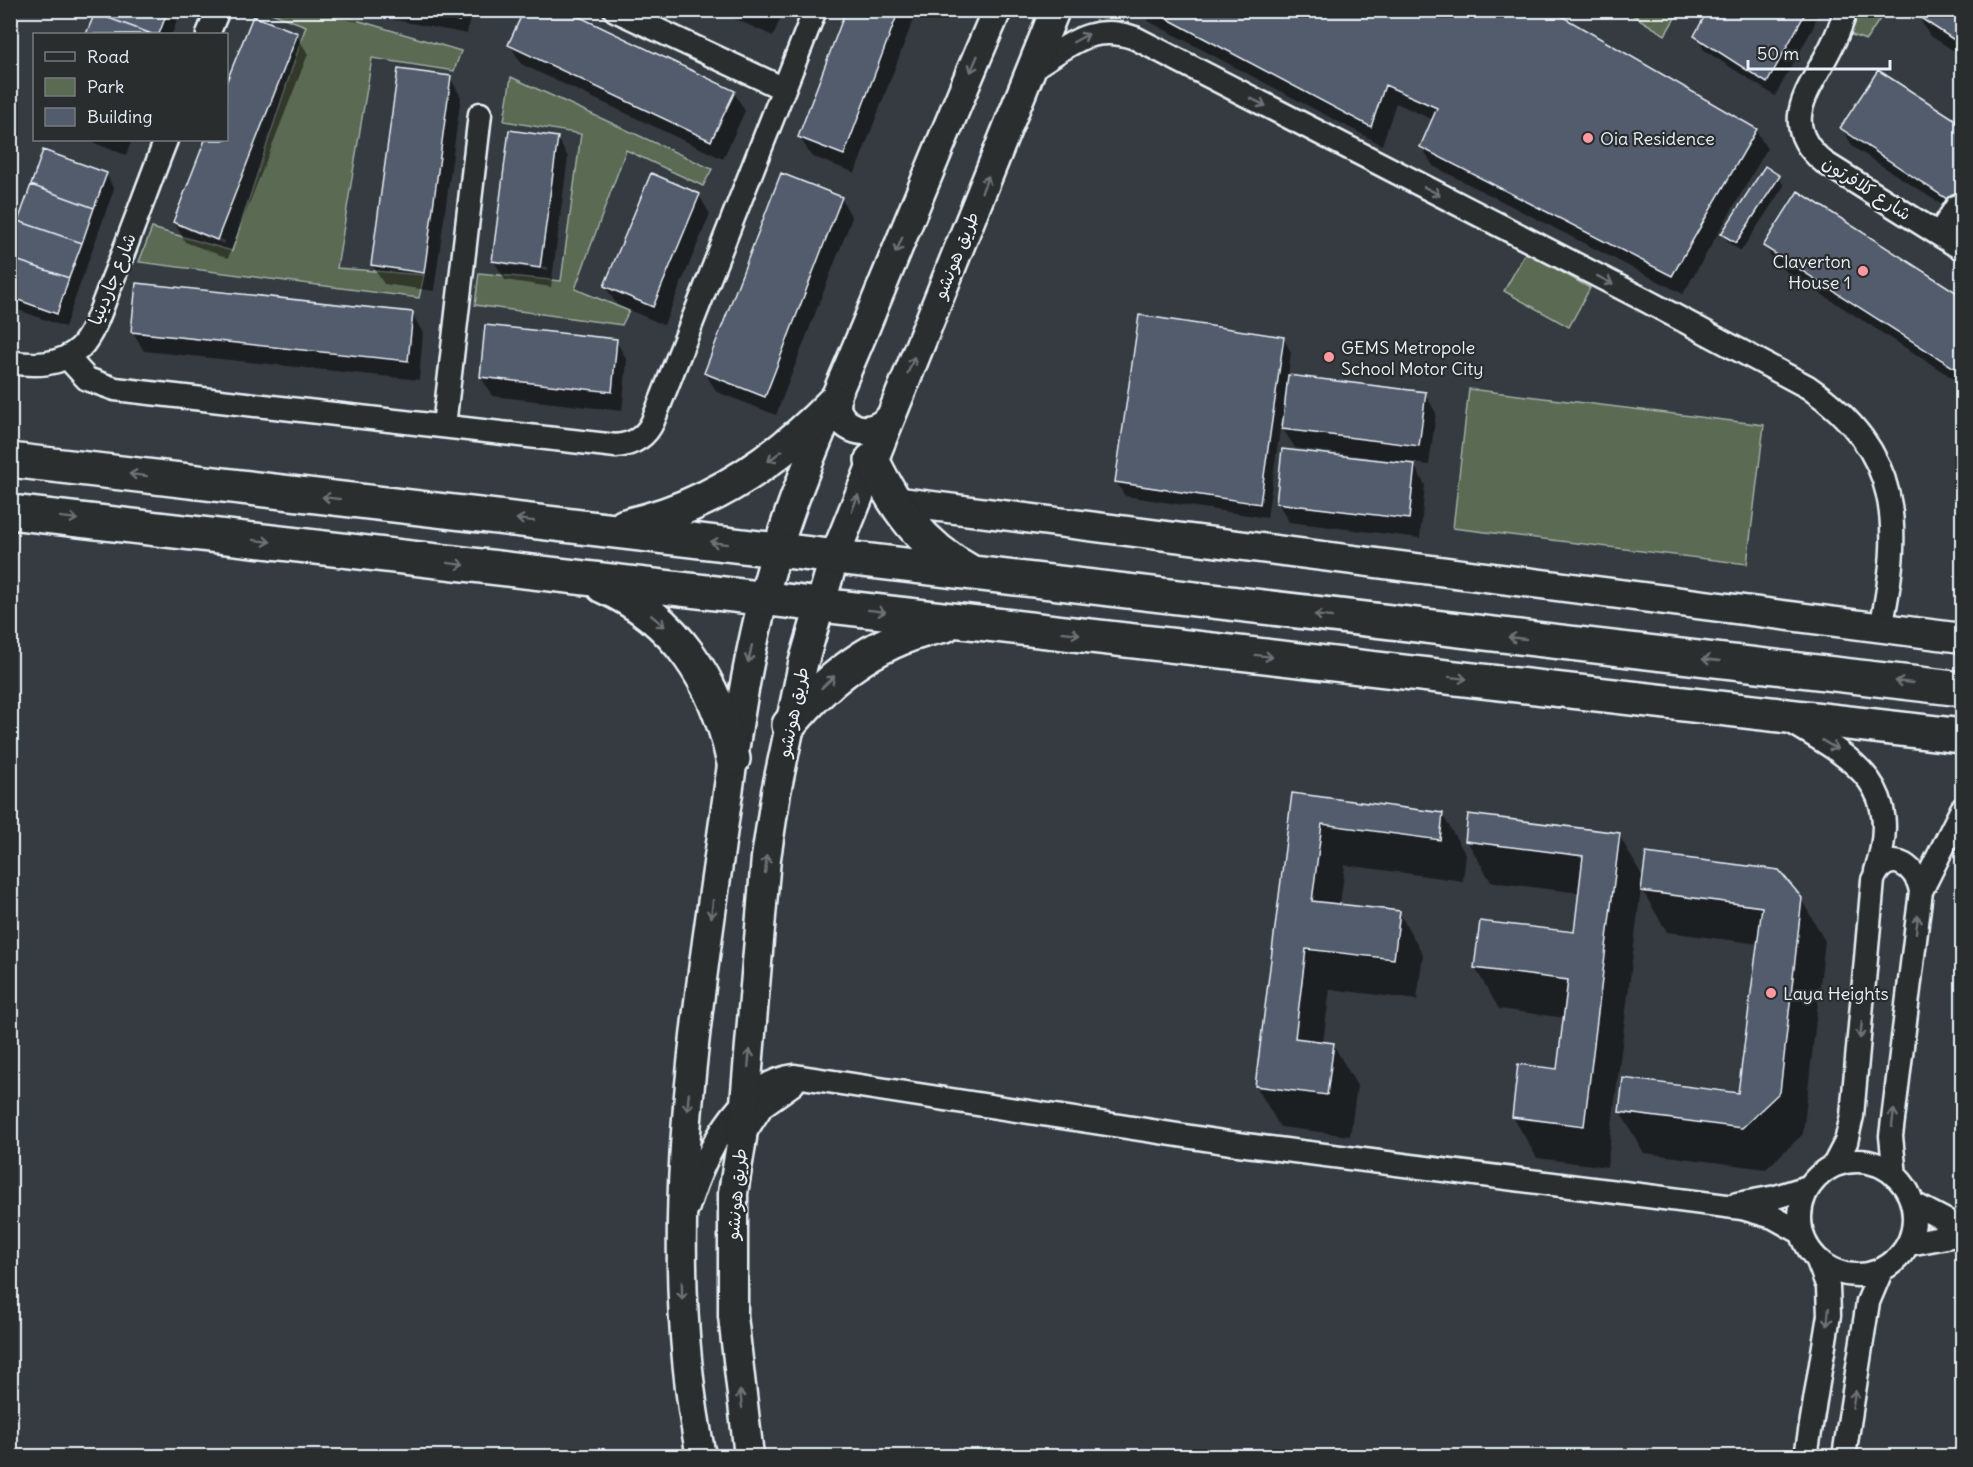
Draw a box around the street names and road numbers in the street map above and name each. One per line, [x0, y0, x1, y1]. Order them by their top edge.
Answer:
street label: شارع كلافرتون [1818, 151, 1916, 226]
street label: طريق هونشو [928, 208, 984, 303]
street label: شارع جاردينيا [83, 230, 142, 329]
street label: طريق هونشو [772, 665, 814, 760]
street label: طريق هونشو [720, 1147, 751, 1242]

